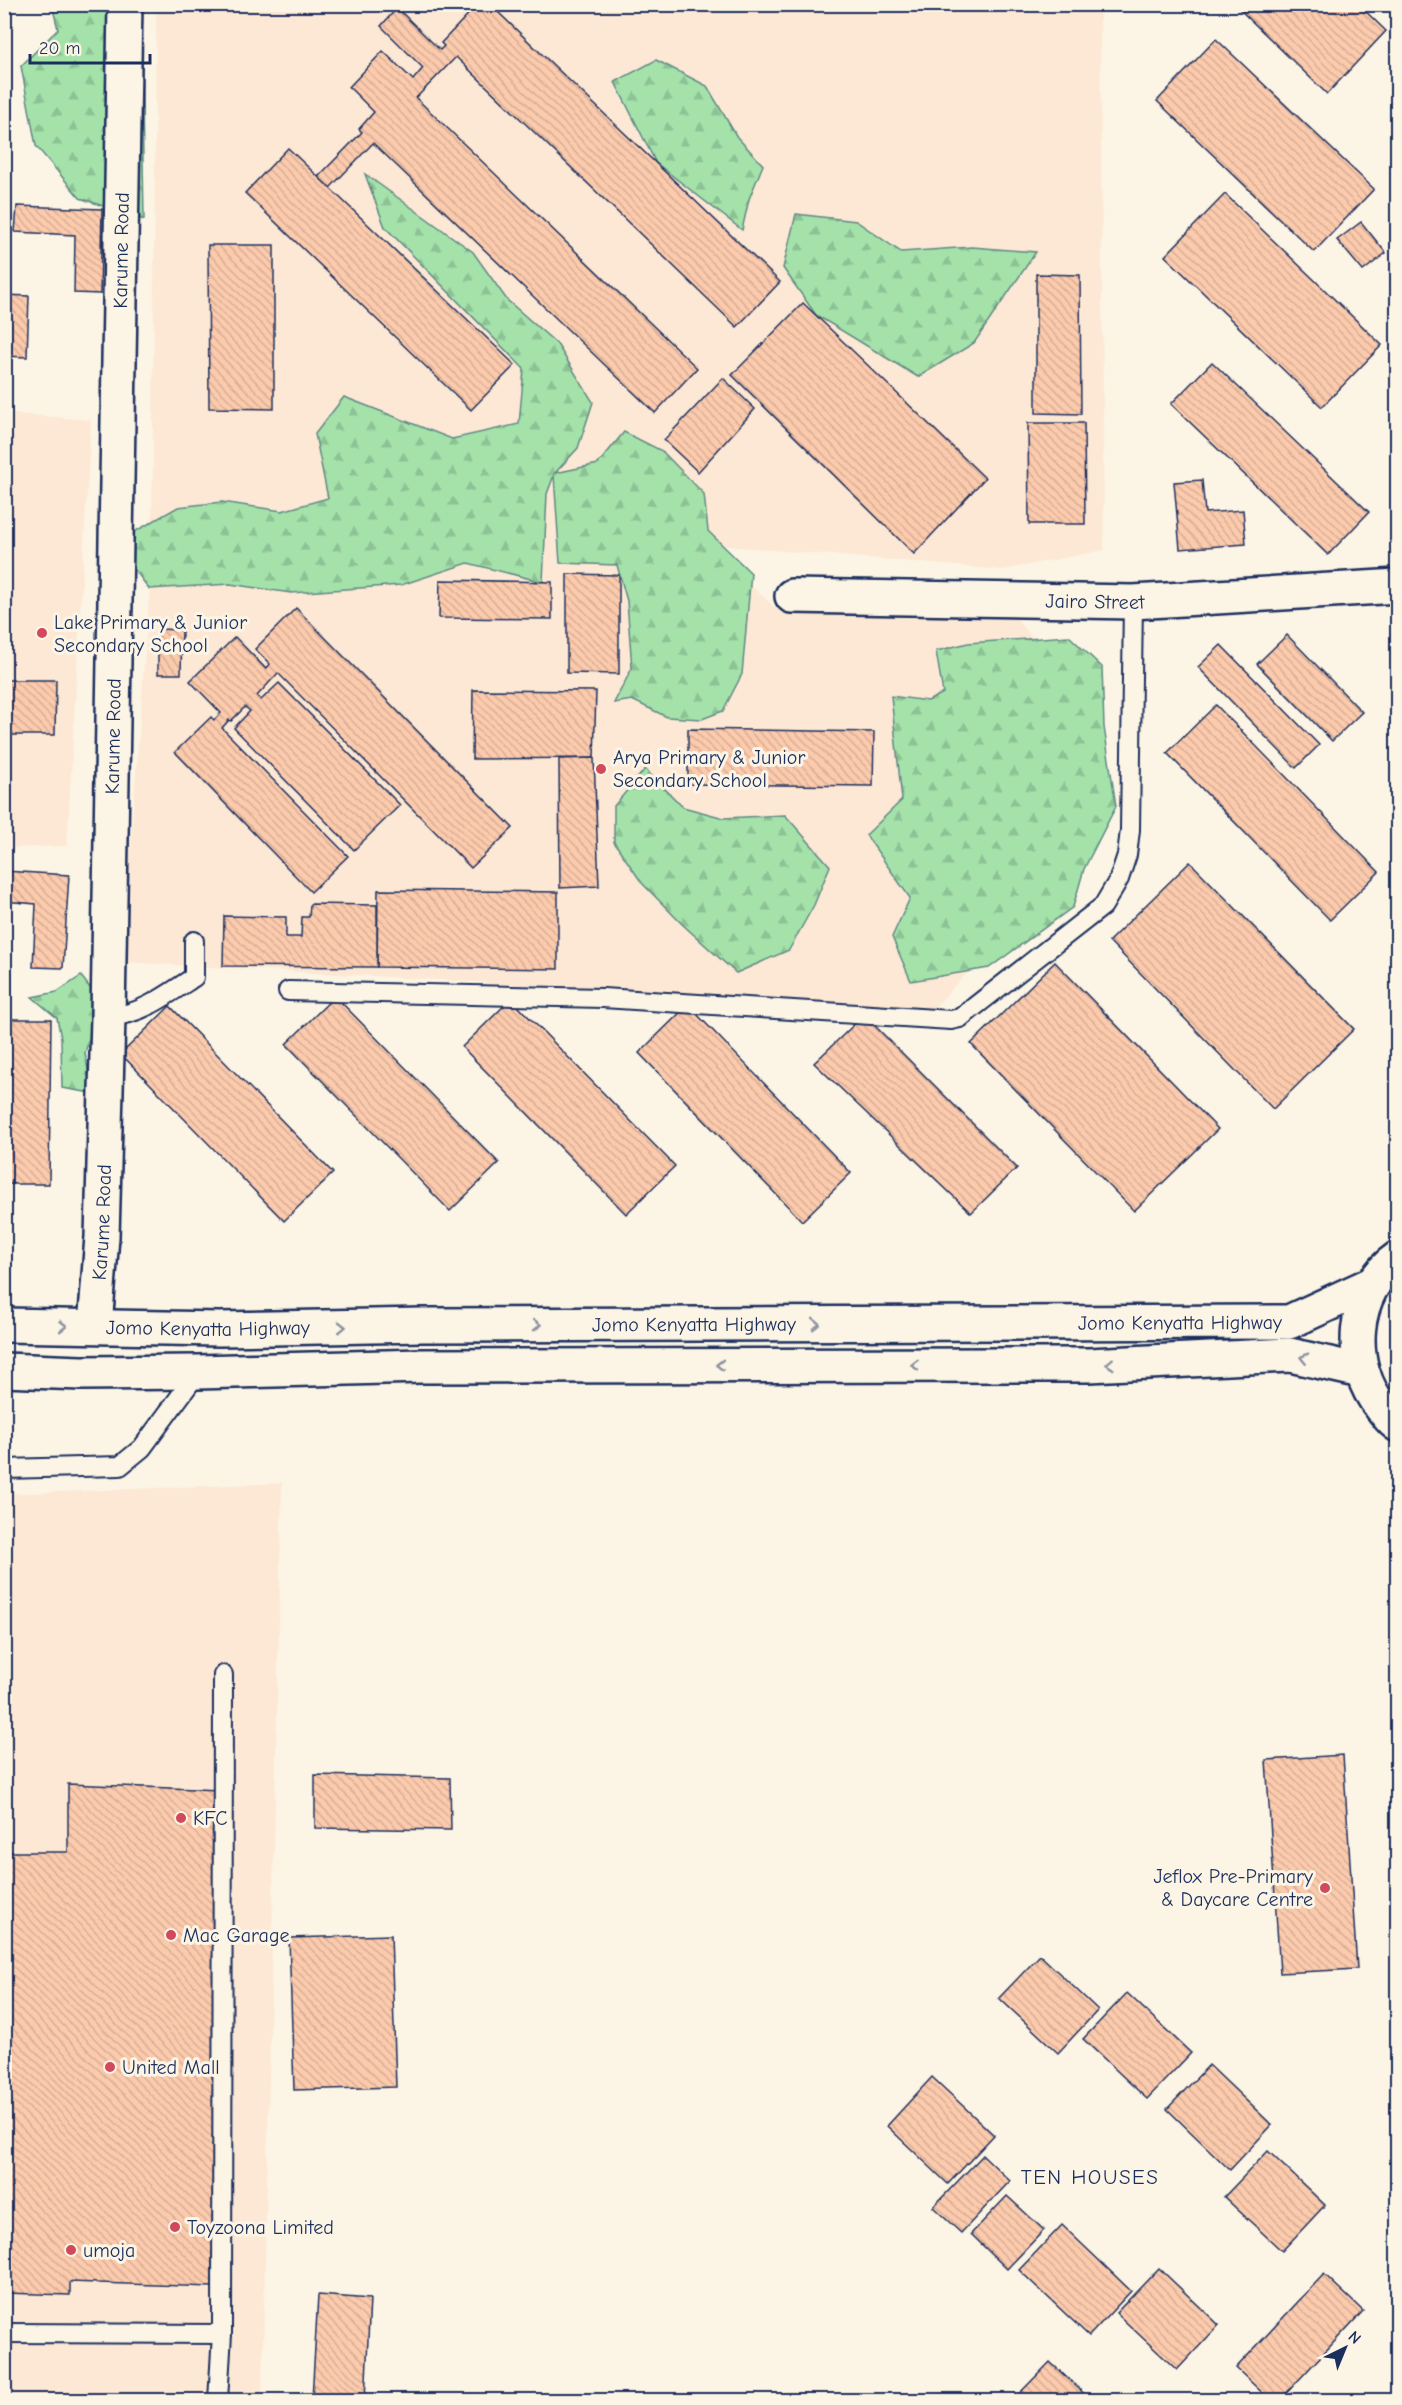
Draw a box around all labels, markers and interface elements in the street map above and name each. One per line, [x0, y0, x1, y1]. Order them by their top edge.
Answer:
scale bar [30, 27, 150, 65]
text: 20 m [39, 38, 80, 59]
street label: Karume Road [109, 192, 134, 309]
street label: Jairo Street [1045, 589, 1146, 614]
place label: Lake Primary & Junior Secondary School [54, 611, 247, 657]
marker: Lake Primary & Junior Secondary School [35, 626, 49, 640]
street label: Karume Road [101, 678, 126, 795]
place label: Arya Primary & Junior Secondary School [613, 746, 805, 792]
marker: Arya Primary & Junior Secondary School [594, 762, 608, 776]
street label: Karume Road [88, 1164, 116, 1281]
street label: Jomo Kenyatta Highway [1078, 1311, 1282, 1335]
street label: Jomo Kenyatta Highway [592, 1313, 796, 1336]
street label: Jomo Kenyatta Highway [106, 1316, 310, 1341]
one-way arrow [811, 1318, 820, 1330]
one-way arrow [532, 1319, 541, 1331]
one-way arrow [58, 1320, 67, 1332]
one-way arrow [337, 1321, 346, 1333]
one-way arrow [1299, 1352, 1309, 1365]
one-way arrow [1105, 1357, 1114, 1370]
one-way arrow [715, 1359, 724, 1371]
one-way arrow [910, 1359, 919, 1371]
place label: KFC [193, 1807, 228, 1830]
marker: KFC [174, 1811, 188, 1825]
place label: Jeflox Pre-Primary & Daycare Centre [1153, 1865, 1313, 1911]
marker: Jeflox Pre-Primary & Daycare Centre [1318, 1881, 1332, 1895]
place label: Mac Garage [183, 1924, 290, 1947]
marker: Mac Garage [164, 1928, 178, 1942]
place label: United Mall [122, 2056, 220, 2079]
marker: United Mall [103, 2060, 117, 2074]
district label: TEN HOUSES [1021, 2165, 1159, 2189]
place label: Toyzoona Limited [187, 2216, 334, 2239]
marker: Toyzoona Limited [168, 2220, 182, 2234]
place label: umoja [83, 2239, 135, 2262]
marker: umoja [64, 2243, 78, 2257]
north arrow [1315, 2318, 1375, 2378]
text: N [1345, 2328, 1365, 2348]

